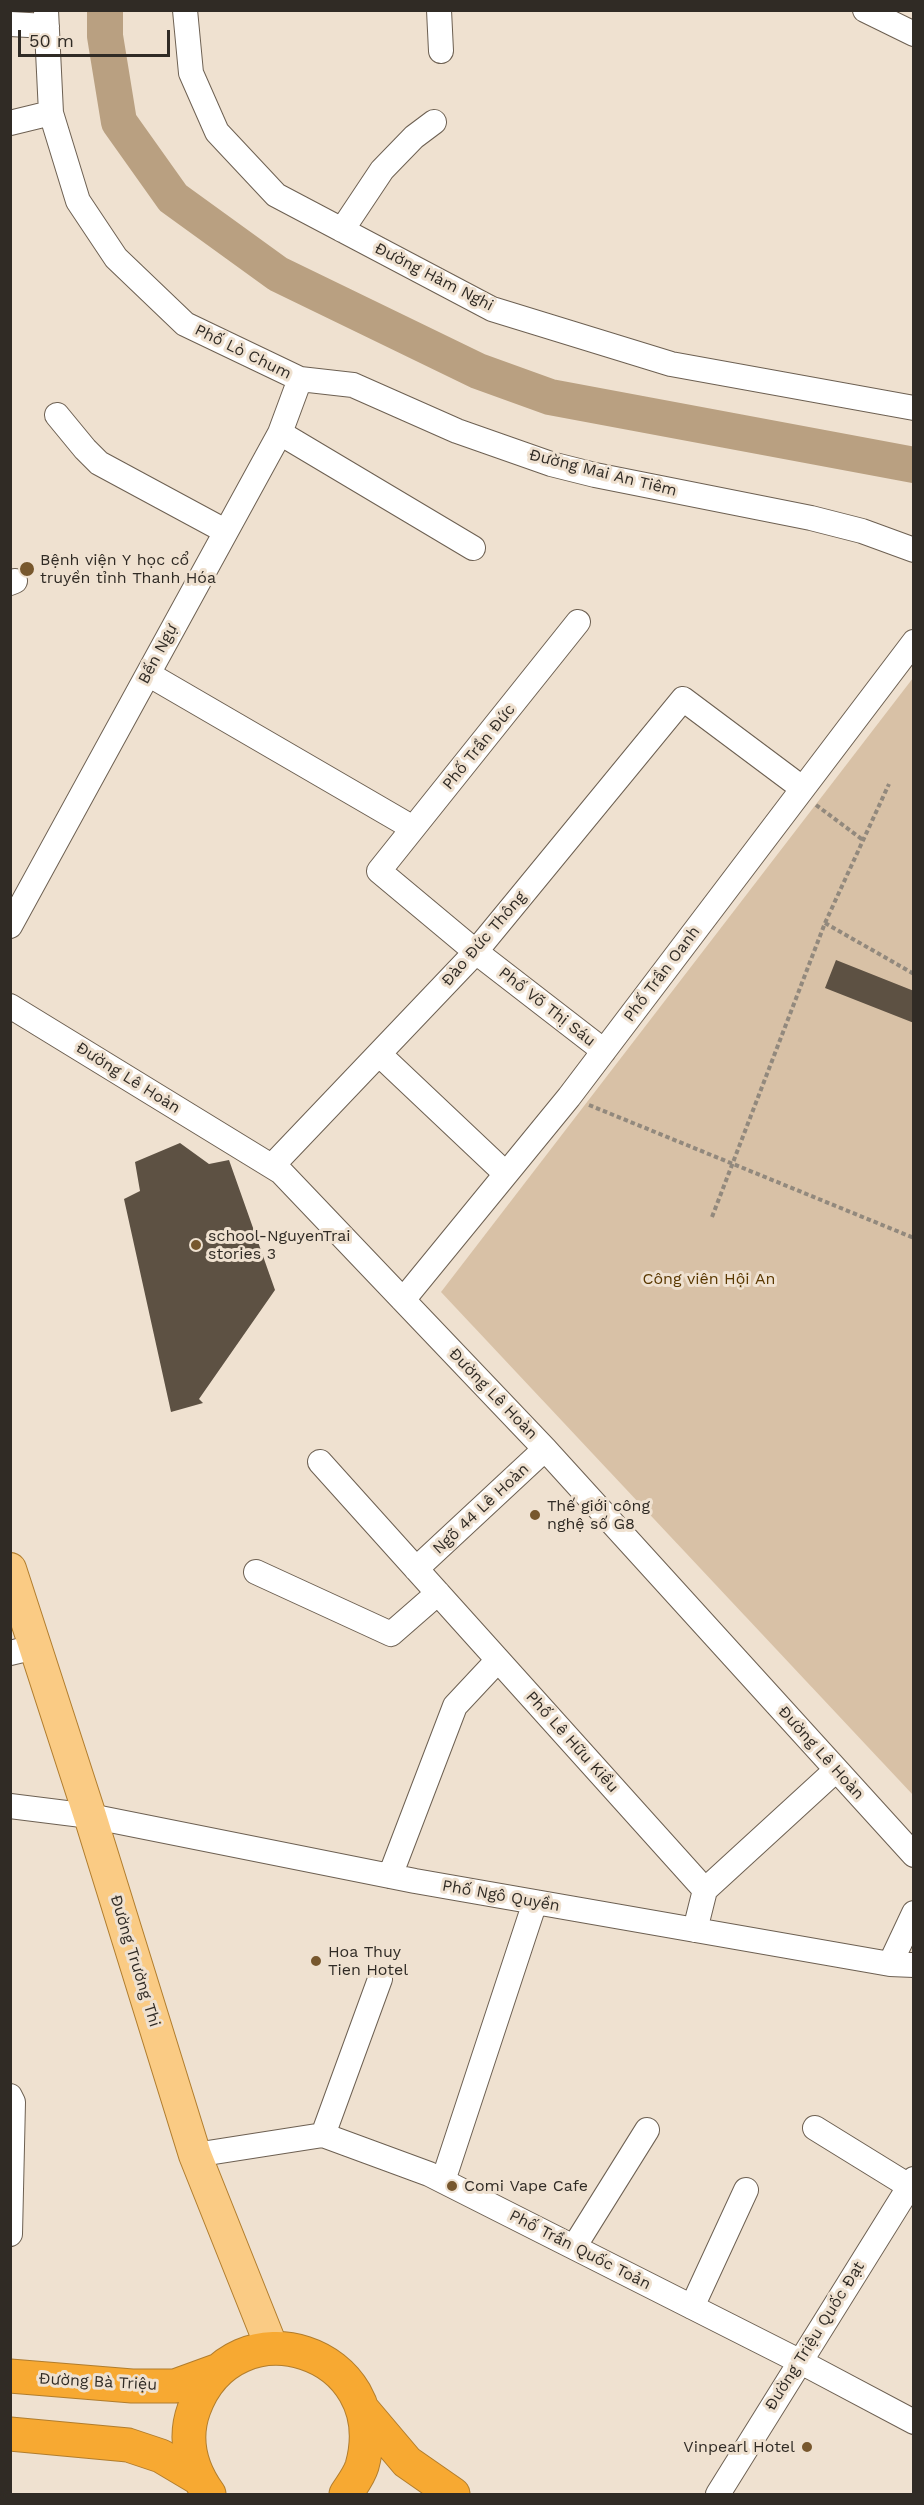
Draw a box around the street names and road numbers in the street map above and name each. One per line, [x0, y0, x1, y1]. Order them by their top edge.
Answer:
street label: Đường Hàm Nghi [371, 239, 497, 315]
street label: Phố Lò Chum [192, 320, 294, 384]
street label: Đường Mai An Tiêm [527, 445, 679, 501]
street label: Bến Ngự [134, 621, 182, 687]
street label: Phố Trần Đức [439, 700, 519, 794]
street label: Đào Đức Thông [438, 888, 530, 990]
street label: Phố Trần Oanh [620, 922, 704, 1026]
street label: Phố Võ Thị Sáu [495, 963, 599, 1051]
street label: Đường Lê Hoàn [72, 1038, 184, 1118]
street label: Đường Lê Hoàn [445, 1344, 541, 1444]
street label: Ngõ 44 Lê Hoàn [429, 1460, 533, 1558]
street label: Phố Lê Hữu Kiều [522, 1687, 622, 1797]
street label: Đường Lê Hoàn [774, 1702, 868, 1804]
street label: Phố Ngô Quyền [441, 1876, 561, 1916]
street label: Đường Trường Thi [106, 1893, 164, 2029]
street label: Phố Trần Quốc Toản [506, 2206, 654, 2294]
street label: Đường Triệu Quốc Đạt [761, 2258, 869, 2414]
street label: Đường Bà Triệu [38, 2369, 158, 2395]

